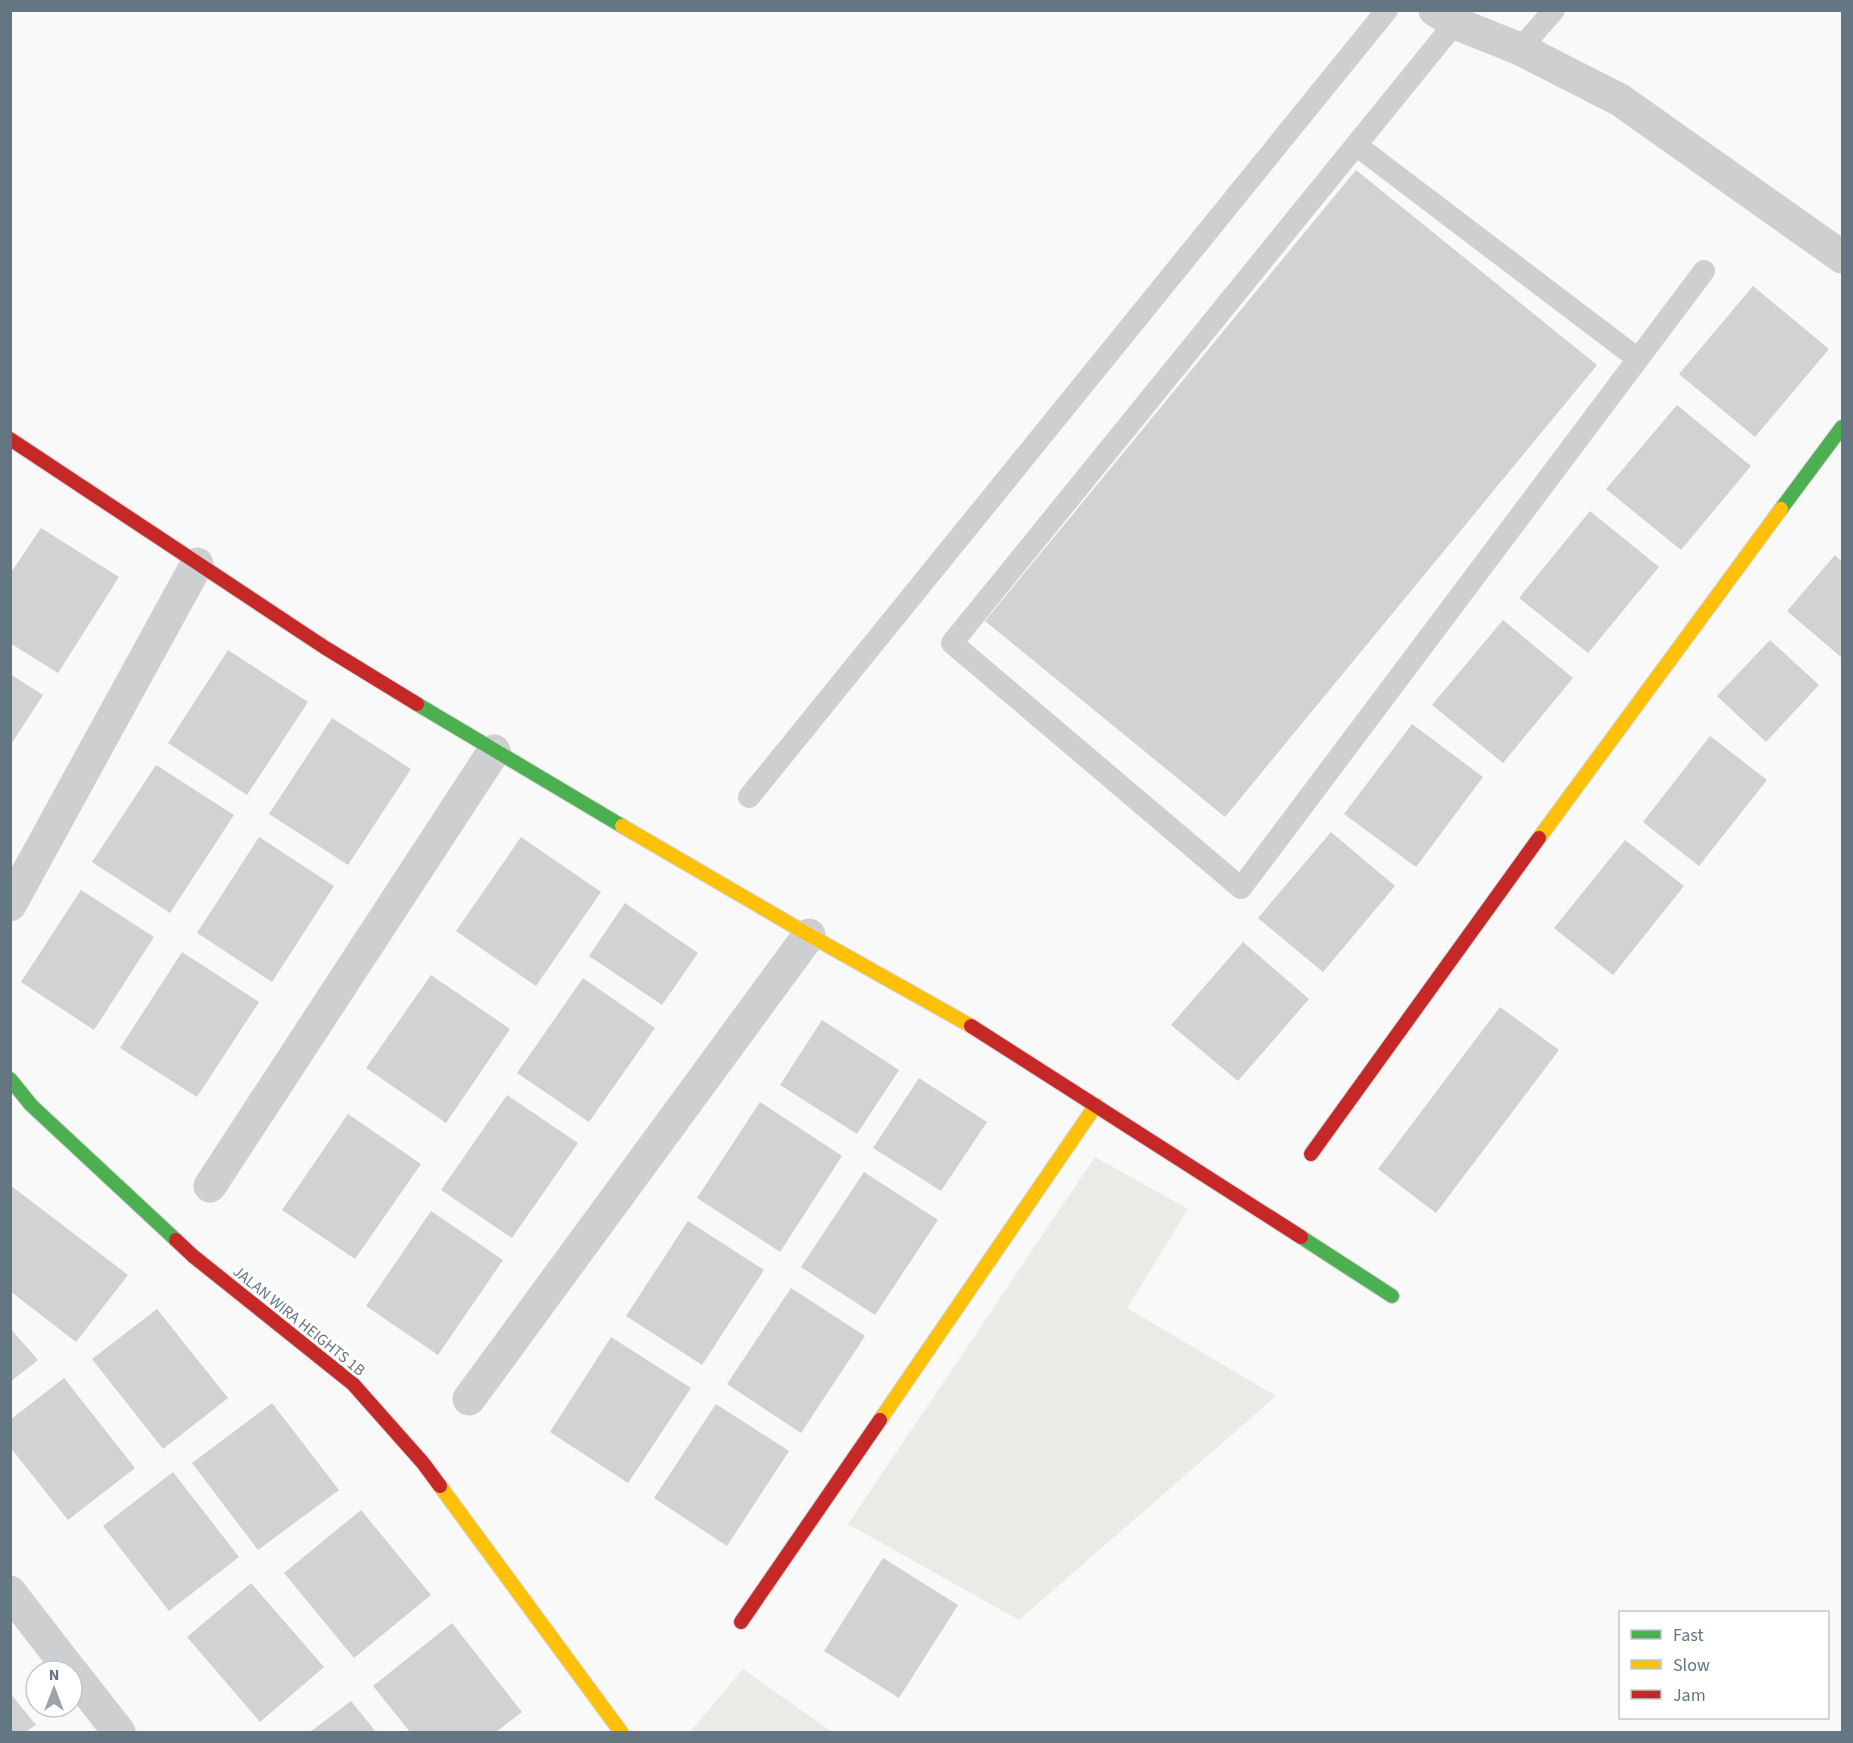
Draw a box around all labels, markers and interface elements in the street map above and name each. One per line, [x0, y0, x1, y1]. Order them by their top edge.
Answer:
street label: JALAN WIRA HEIGHTS 1B [228, 1261, 370, 1381]
legend [1619, 1611, 1829, 1719]
text: Fast [1673, 1623, 1704, 1648]
text: Slow [1673, 1653, 1710, 1678]
north arrow [24, 1659, 84, 1719]
text: N [49, 1664, 59, 1686]
text: Jam [1673, 1683, 1706, 1708]

